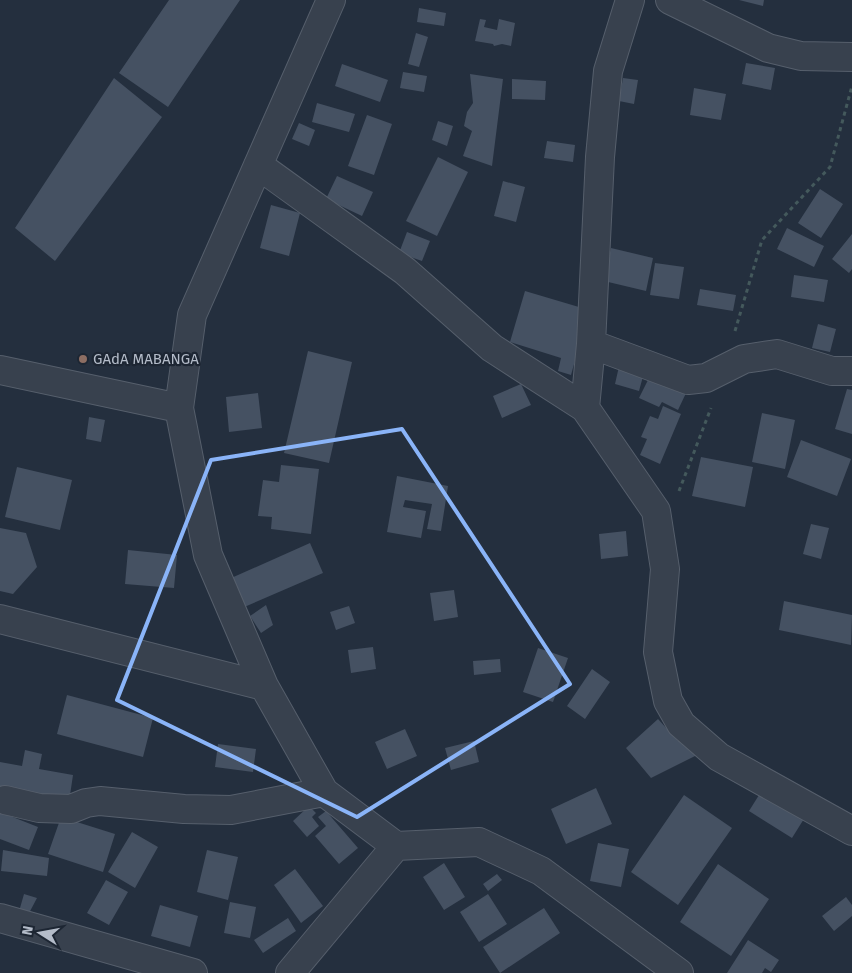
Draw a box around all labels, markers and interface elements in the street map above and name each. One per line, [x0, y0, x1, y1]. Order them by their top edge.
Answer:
place label: GAdA MABANGA [93, 350, 199, 368]
marker: GAdA MABANGA [77, 353, 89, 365]
north arrow [15, 908, 65, 958]
text: N [18, 924, 37, 937]

